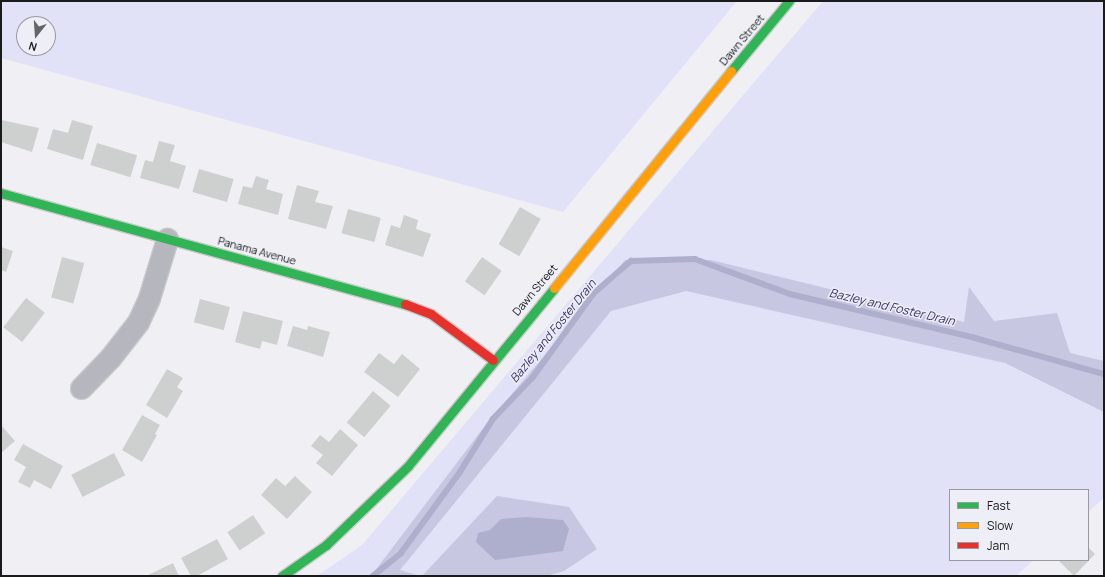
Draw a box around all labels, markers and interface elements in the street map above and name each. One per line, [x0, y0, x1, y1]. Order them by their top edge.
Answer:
street label: Dawn Street [717, 12, 767, 68]
north arrow [16, 16, 56, 56]
text: N [27, 39, 39, 55]
street label: Panama Avenue [216, 234, 298, 268]
street label: Dawn Street [510, 262, 560, 318]
water label: Bazley and Foster Drain [507, 277, 599, 385]
water label: Bazley and Foster Drain [828, 286, 956, 328]
legend [949, 489, 1089, 561]
text: Fast [987, 497, 1011, 514]
text: Slow [987, 517, 1013, 534]
text: Jam [987, 537, 1009, 554]

